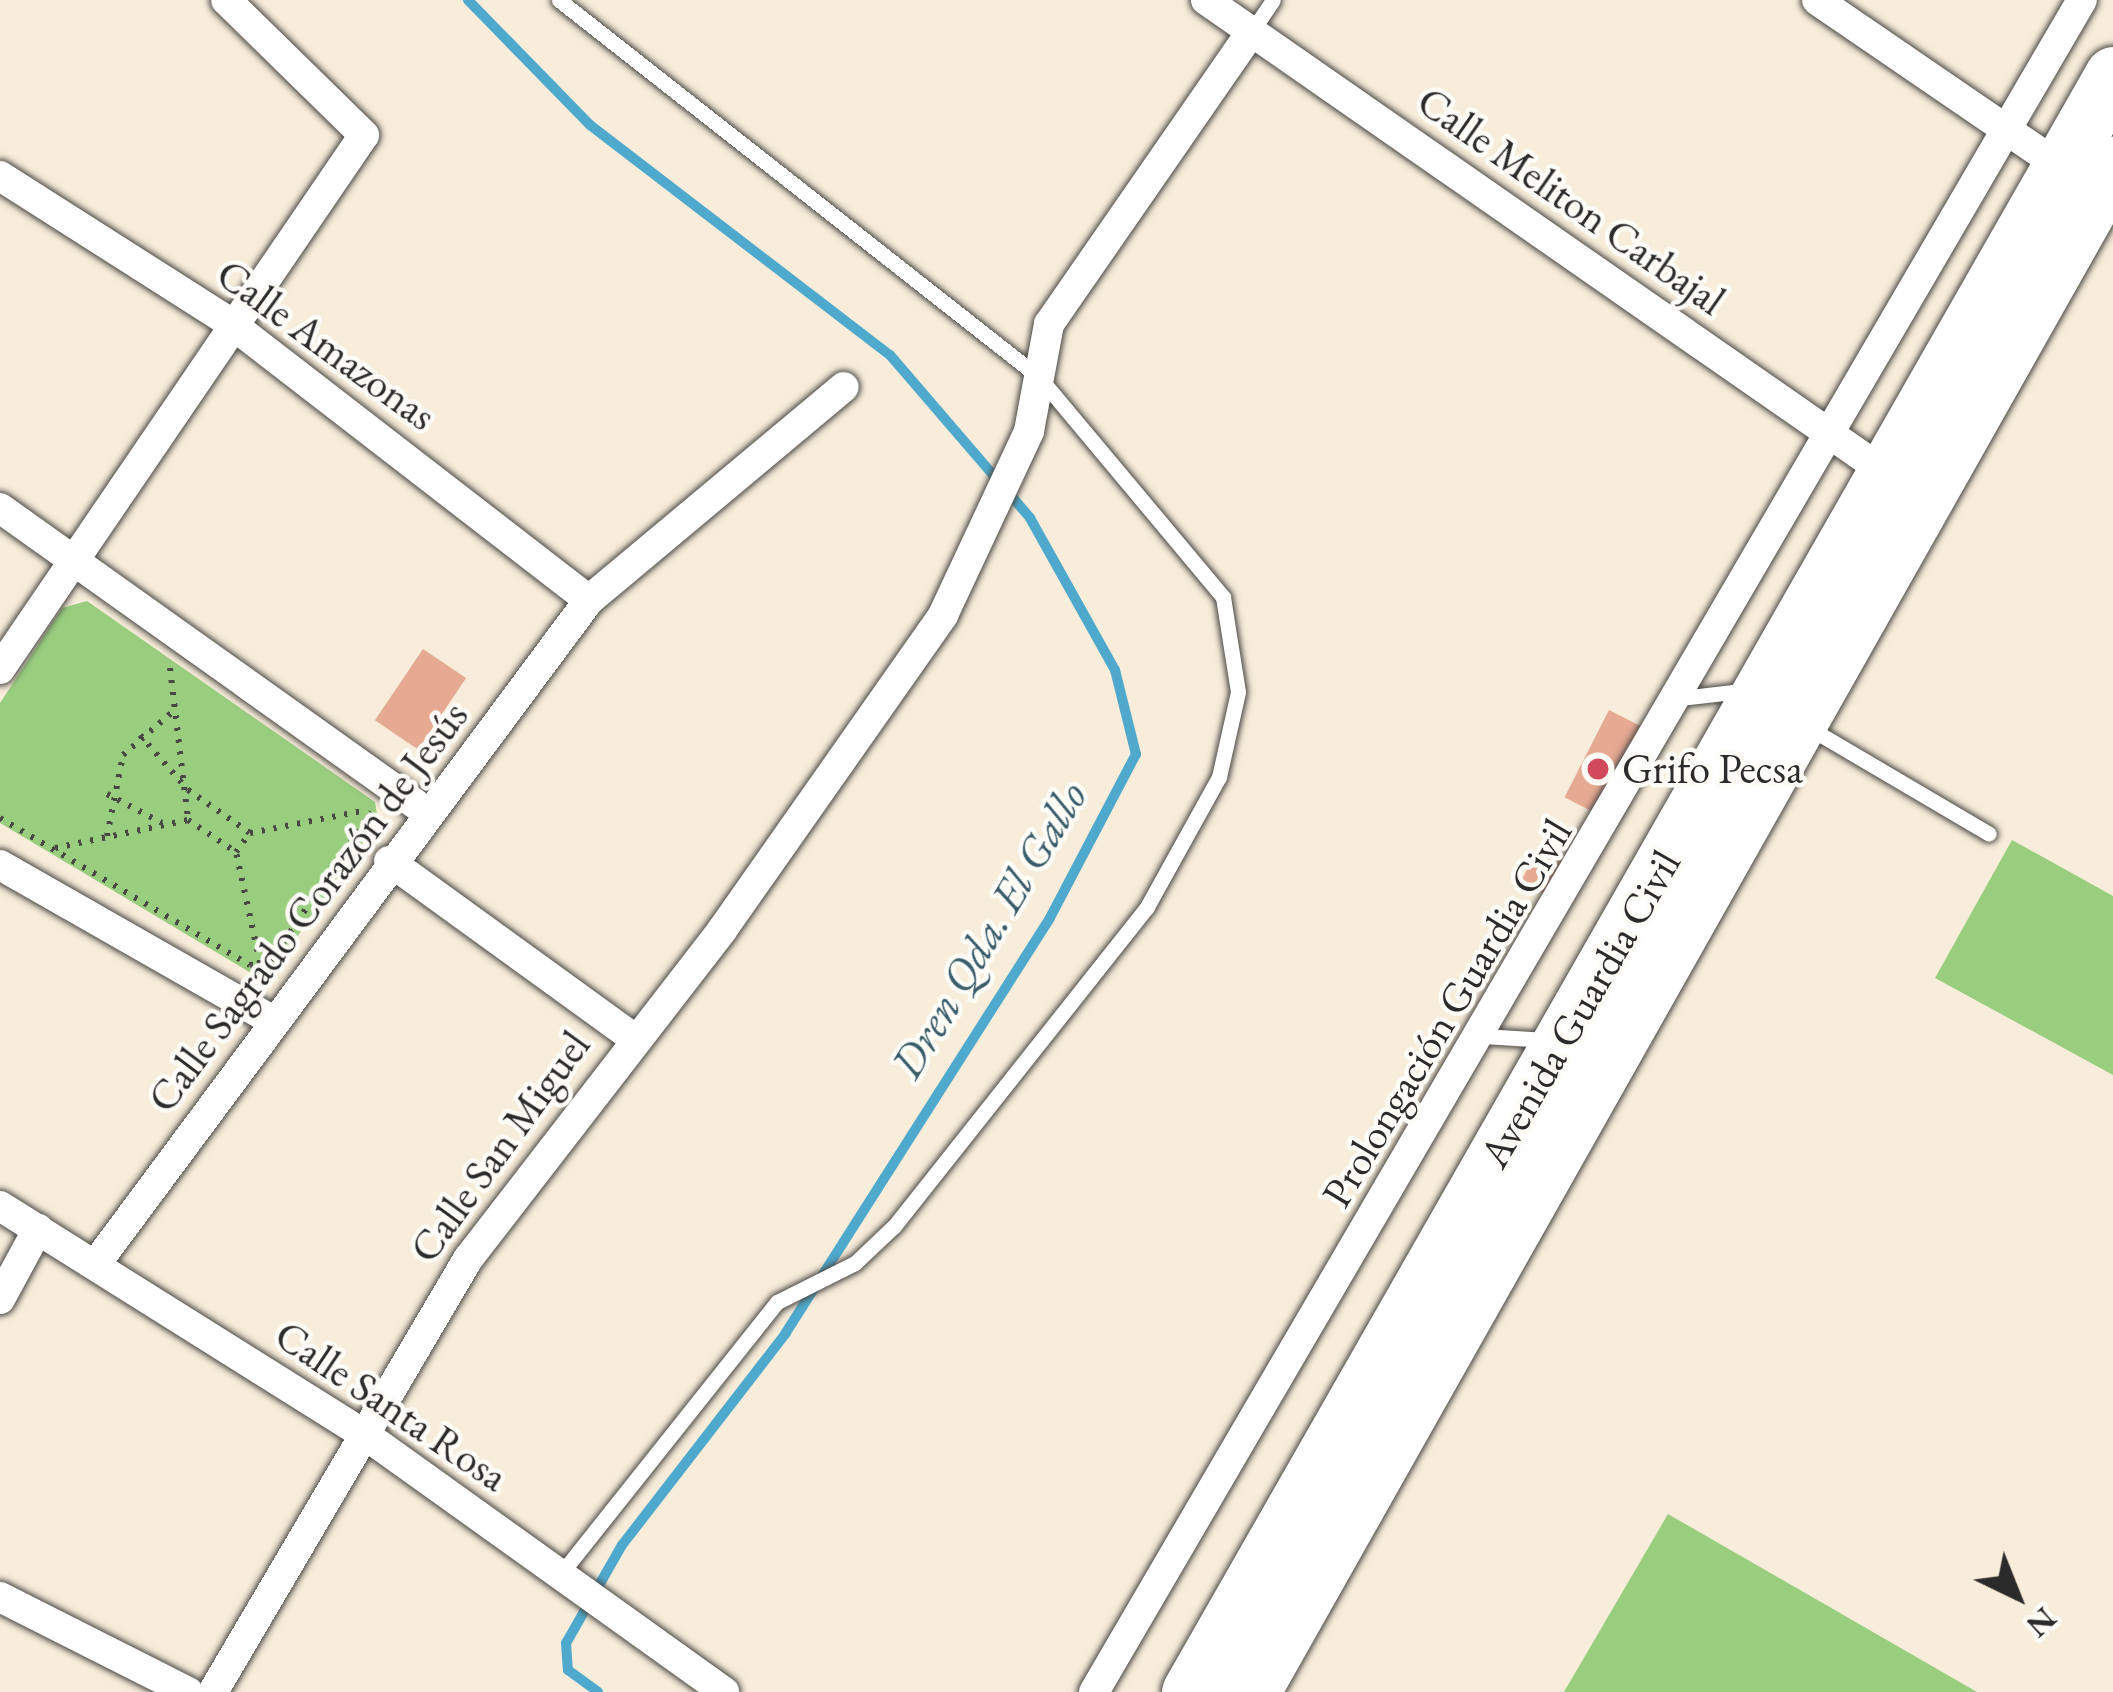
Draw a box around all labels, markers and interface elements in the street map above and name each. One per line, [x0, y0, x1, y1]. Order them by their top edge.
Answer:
street label: Calle Meliton Carbajal [1408, 76, 1734, 326]
street label: Calle Amazonas [207, 249, 445, 441]
street label: Calle Sagrado Corazón de Jesús [137, 692, 479, 1122]
place label: Grifo Pecsa [1622, 744, 1803, 794]
marker: Grifo Pecsa [1585, 756, 1611, 782]
water label: Dren Qda. El Gallo [879, 772, 1099, 1088]
street label: Prolongación Guardia Civil [1311, 810, 1583, 1216]
street label: Avenida Guardia Civil [1469, 841, 1691, 1177]
street label: Calle San Miguel [399, 1022, 601, 1272]
street label: Calle Santa Rosa [265, 1310, 517, 1502]
north arrow [1957, 1536, 2077, 1656]
text: N [2017, 1598, 2066, 1648]

